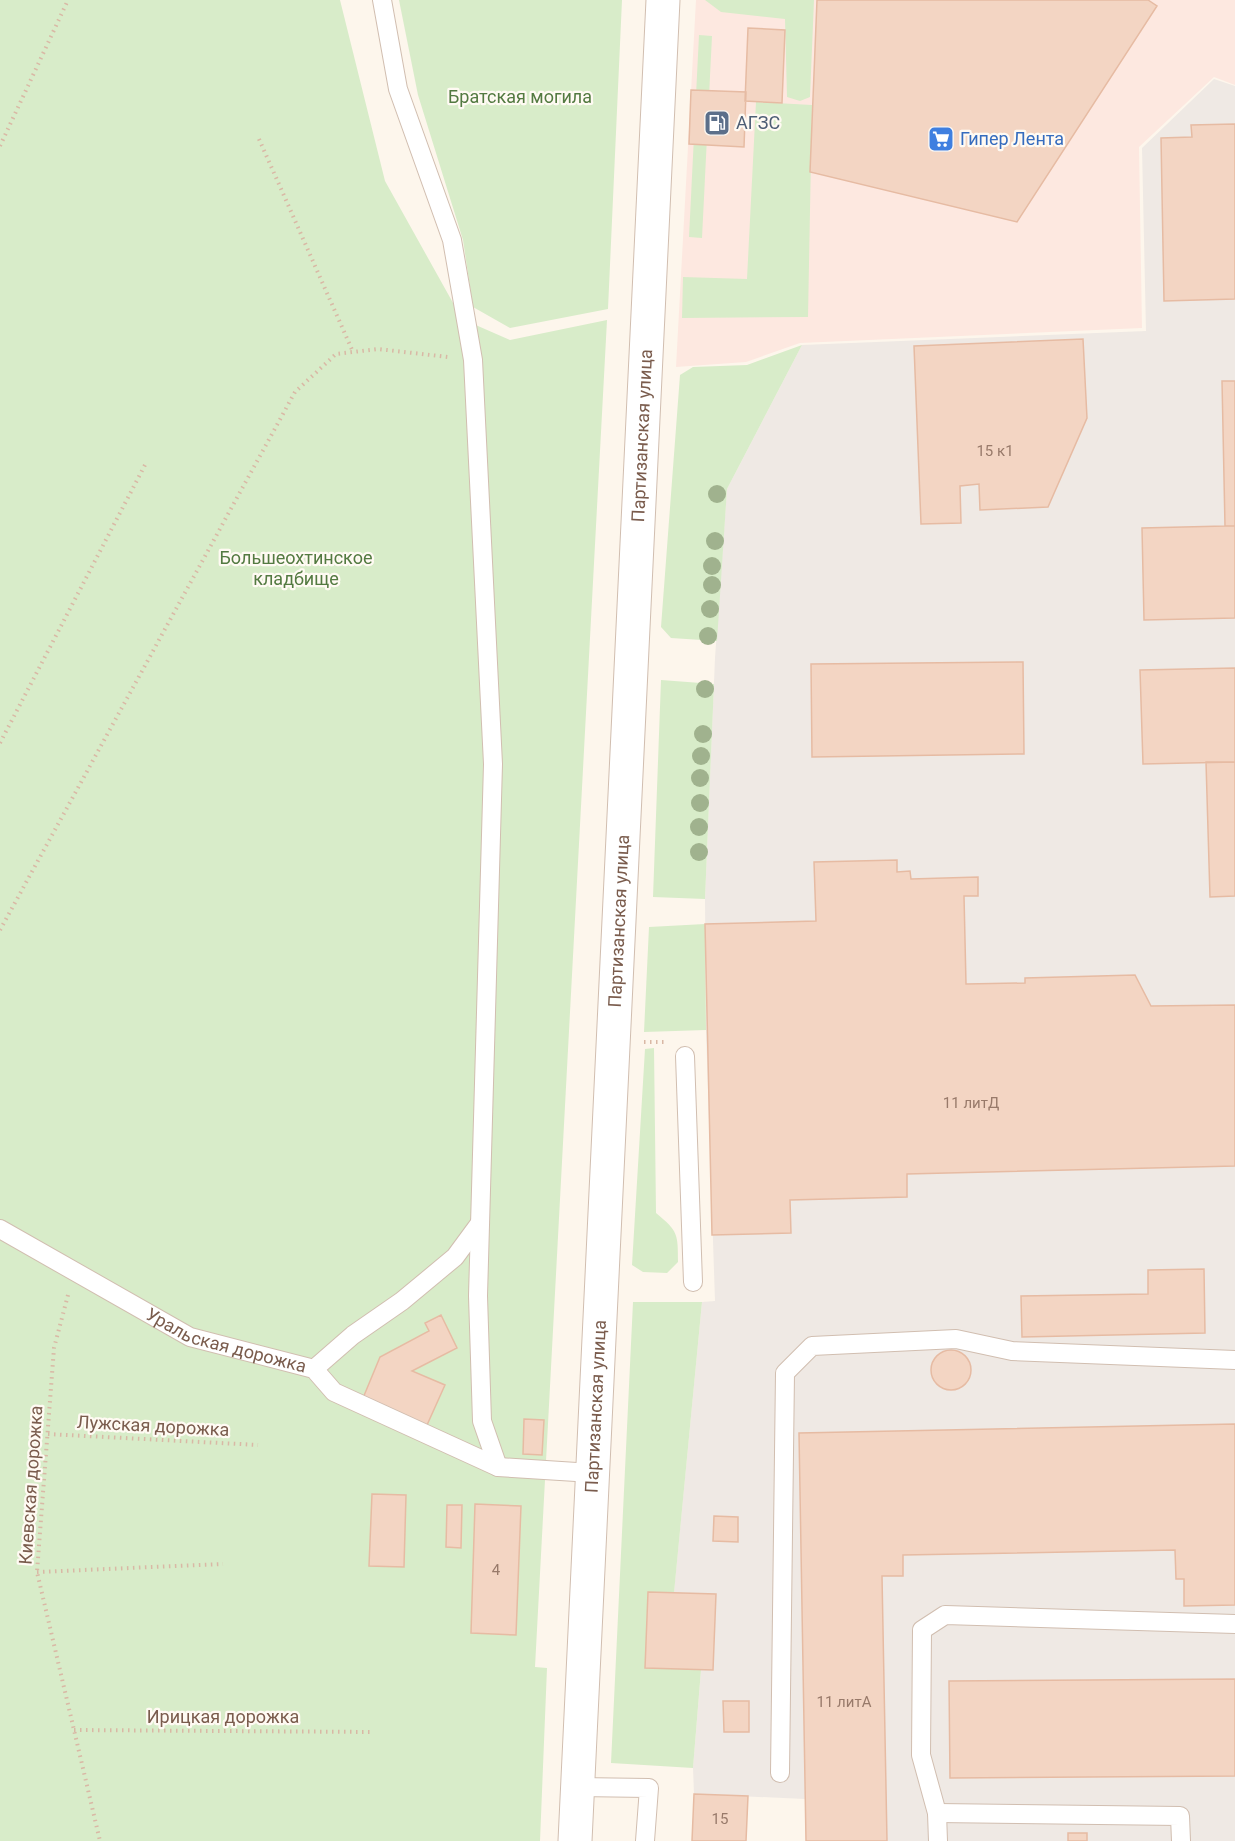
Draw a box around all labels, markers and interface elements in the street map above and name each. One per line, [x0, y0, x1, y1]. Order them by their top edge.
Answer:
park label: Братская могила [448, 86, 592, 107]
fuel station icon: АГЗС [702, 108, 732, 138]
place label: АГЗС [736, 112, 780, 133]
supermarket icon: Гипер Лента [926, 124, 956, 154]
place label: Гипер Лента [960, 128, 1064, 149]
street label: Партизанская улица [627, 349, 656, 523]
house number: 15 к1 [976, 442, 1014, 460]
park label: Большеохтинское кладбище [220, 547, 372, 589]
street label: Партизанская улица [604, 834, 633, 1008]
house number: 11 литД [943, 1094, 999, 1112]
street label: Уральская дорожка [143, 1303, 309, 1377]
street label: Партизанская улица [581, 1319, 610, 1493]
street label: Киевская дорожка [14, 1405, 47, 1565]
street label: Лужская дорожка [76, 1411, 230, 1440]
house number: 4 [492, 1561, 501, 1579]
house number: 11 литА [817, 1693, 872, 1711]
street label: Ирицкая дорожка [147, 1706, 299, 1727]
house number: 15 [712, 1810, 728, 1828]

